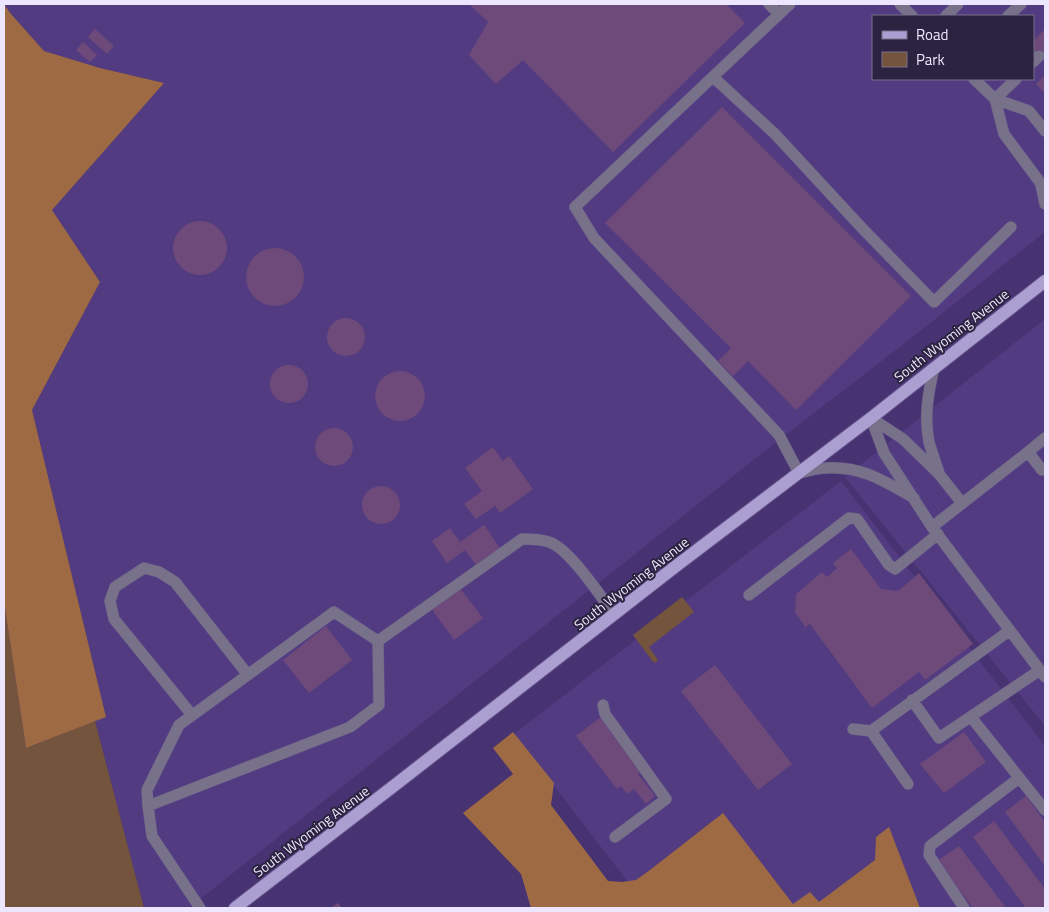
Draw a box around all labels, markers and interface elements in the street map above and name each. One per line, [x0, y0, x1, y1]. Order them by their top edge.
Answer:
legend [872, 15, 1034, 80]
text: Road [916, 23, 948, 46]
text: Park [916, 48, 945, 71]
street label: South Wyoming Avenue [889, 283, 1013, 387]
street label: South Wyoming Avenue [569, 531, 693, 635]
street label: South Wyoming Avenue [248, 780, 374, 882]

